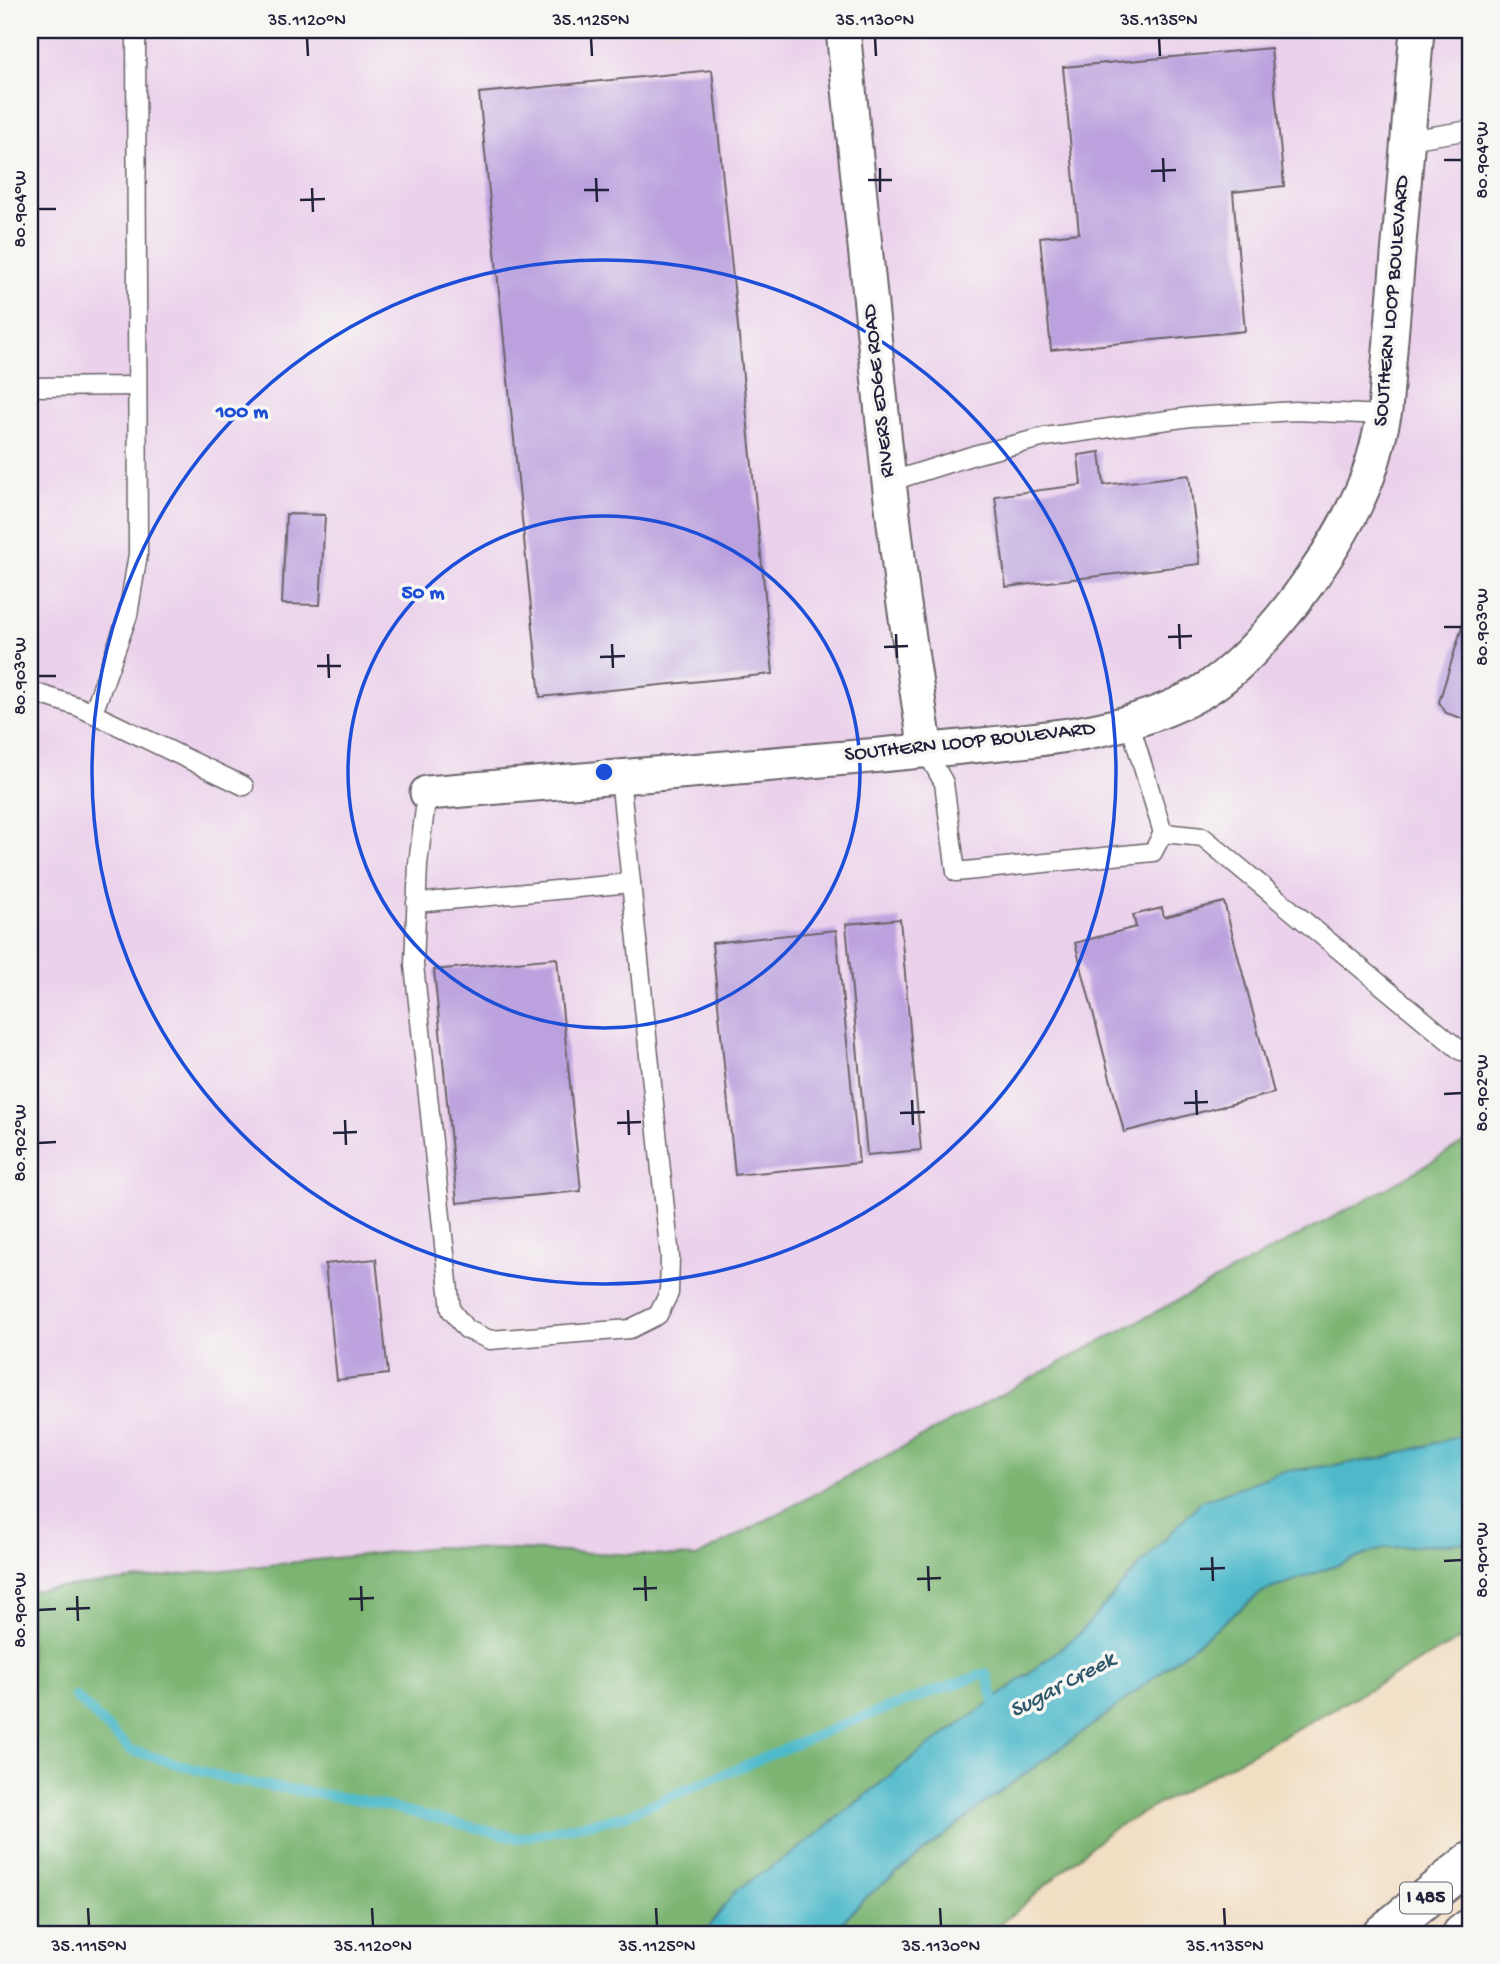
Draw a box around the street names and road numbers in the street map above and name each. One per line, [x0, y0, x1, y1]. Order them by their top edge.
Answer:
street label: SOUTHERN LOOP BOULEVARD [1370, 174, 1416, 428]
street label: RIVERS EDGE ROAD [858, 303, 902, 479]
street label: SOUTHERN LOOP BOULEVARD [843, 717, 1097, 769]
road number: I 485 [1400, 1882, 1452, 1914]

